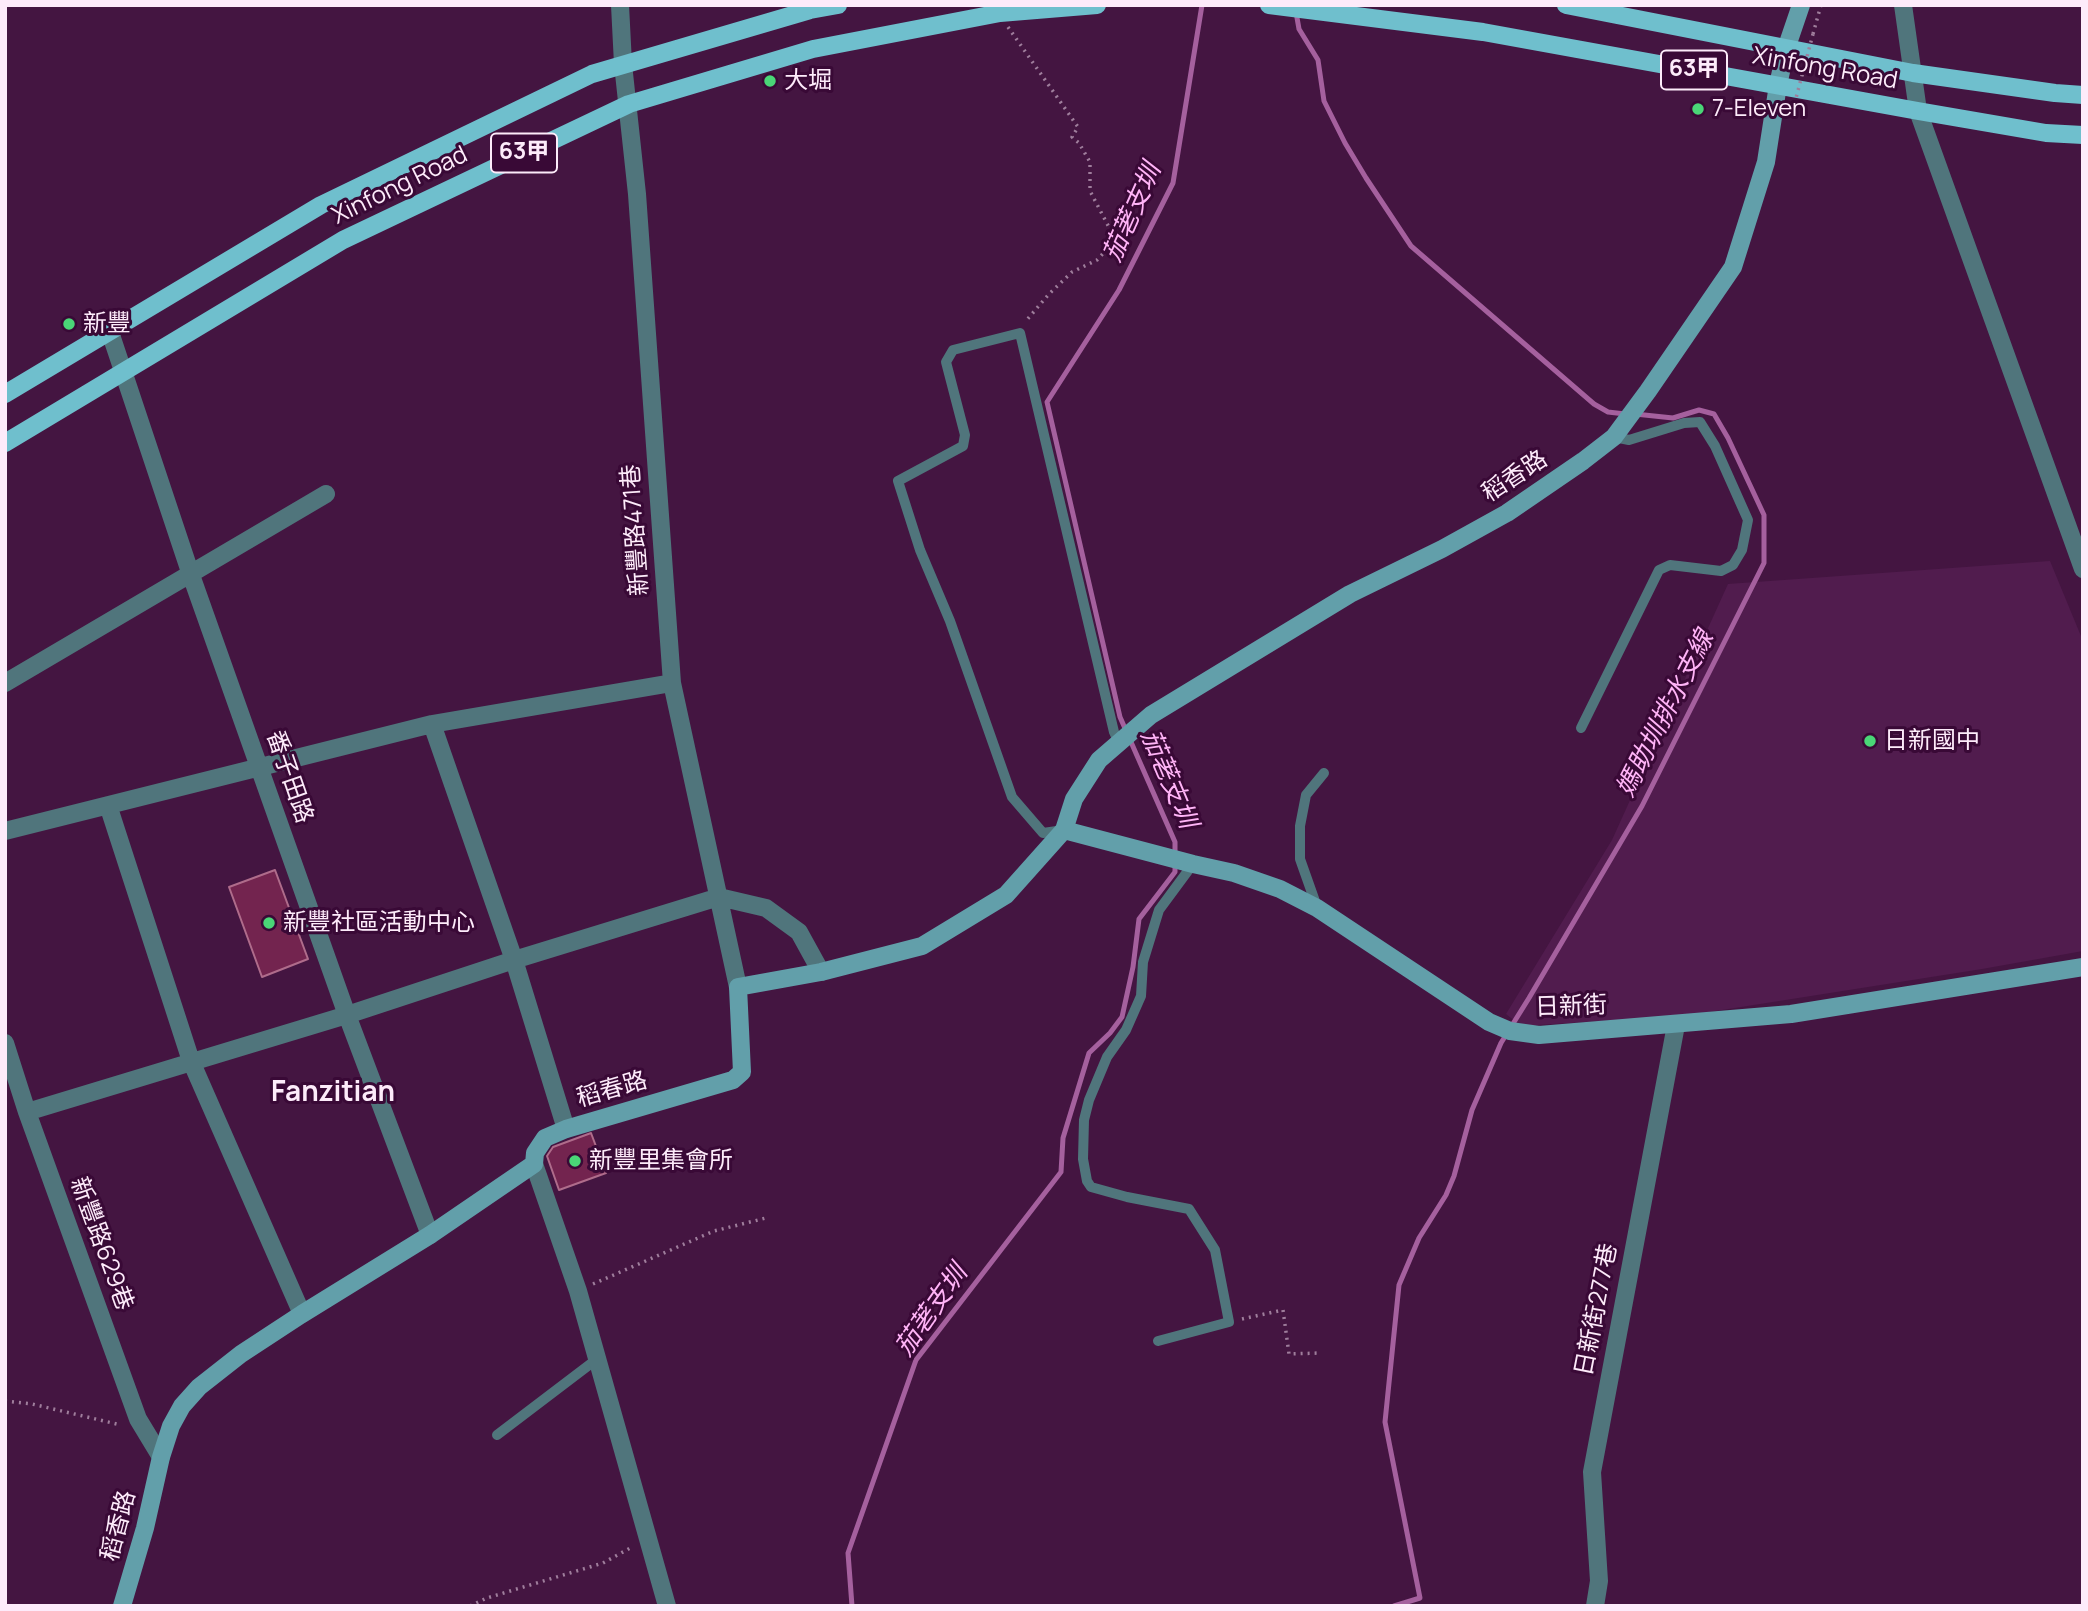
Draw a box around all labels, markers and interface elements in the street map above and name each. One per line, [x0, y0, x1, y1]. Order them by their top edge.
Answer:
street label: Xinfong Road [1750, 42, 1900, 96]
road number: 63甲 [1661, 50, 1727, 90]
place label: 大堀 [784, 67, 832, 95]
marker: 大堀 [762, 73, 778, 89]
place label: 7-Eleven [1712, 95, 1806, 123]
marker: 7-Eleven [1690, 101, 1706, 117]
road number: 63甲 [491, 134, 557, 172]
street label: Xinfong Road [328, 141, 472, 231]
water label: 茄荖支圳 [1098, 159, 1168, 267]
place label: 新豐 [83, 310, 131, 338]
marker: 新豐 [61, 316, 77, 332]
street label: 稻香路 [1477, 445, 1553, 509]
street label: 新豐路471巷 [617, 463, 655, 597]
water label: 媽助圳排水支線 [1611, 626, 1721, 802]
water label: 茄荖支圳 [1133, 725, 1203, 833]
street label: 番子田路 [260, 727, 318, 827]
place label: 日新國中 [1884, 727, 1980, 755]
marker: 日新國中 [1862, 733, 1878, 749]
place label: 新豐社區活動中心 [283, 909, 475, 937]
marker: 新豐社區活動中心 [261, 915, 277, 931]
street label: 日新街 [1535, 991, 1607, 1023]
street label: 稻春路 [573, 1066, 651, 1114]
district label: Fanzitian [271, 1076, 395, 1110]
place label: 新豐里集會所 [589, 1147, 733, 1175]
marker: 新豐里集會所 [567, 1153, 583, 1169]
street label: 新豐路629巷 [64, 1174, 138, 1314]
street label: 日新街277巷 [1570, 1241, 1624, 1379]
water label: 茄荖支圳 [889, 1259, 975, 1363]
street label: 稻香路 [96, 1487, 142, 1565]

